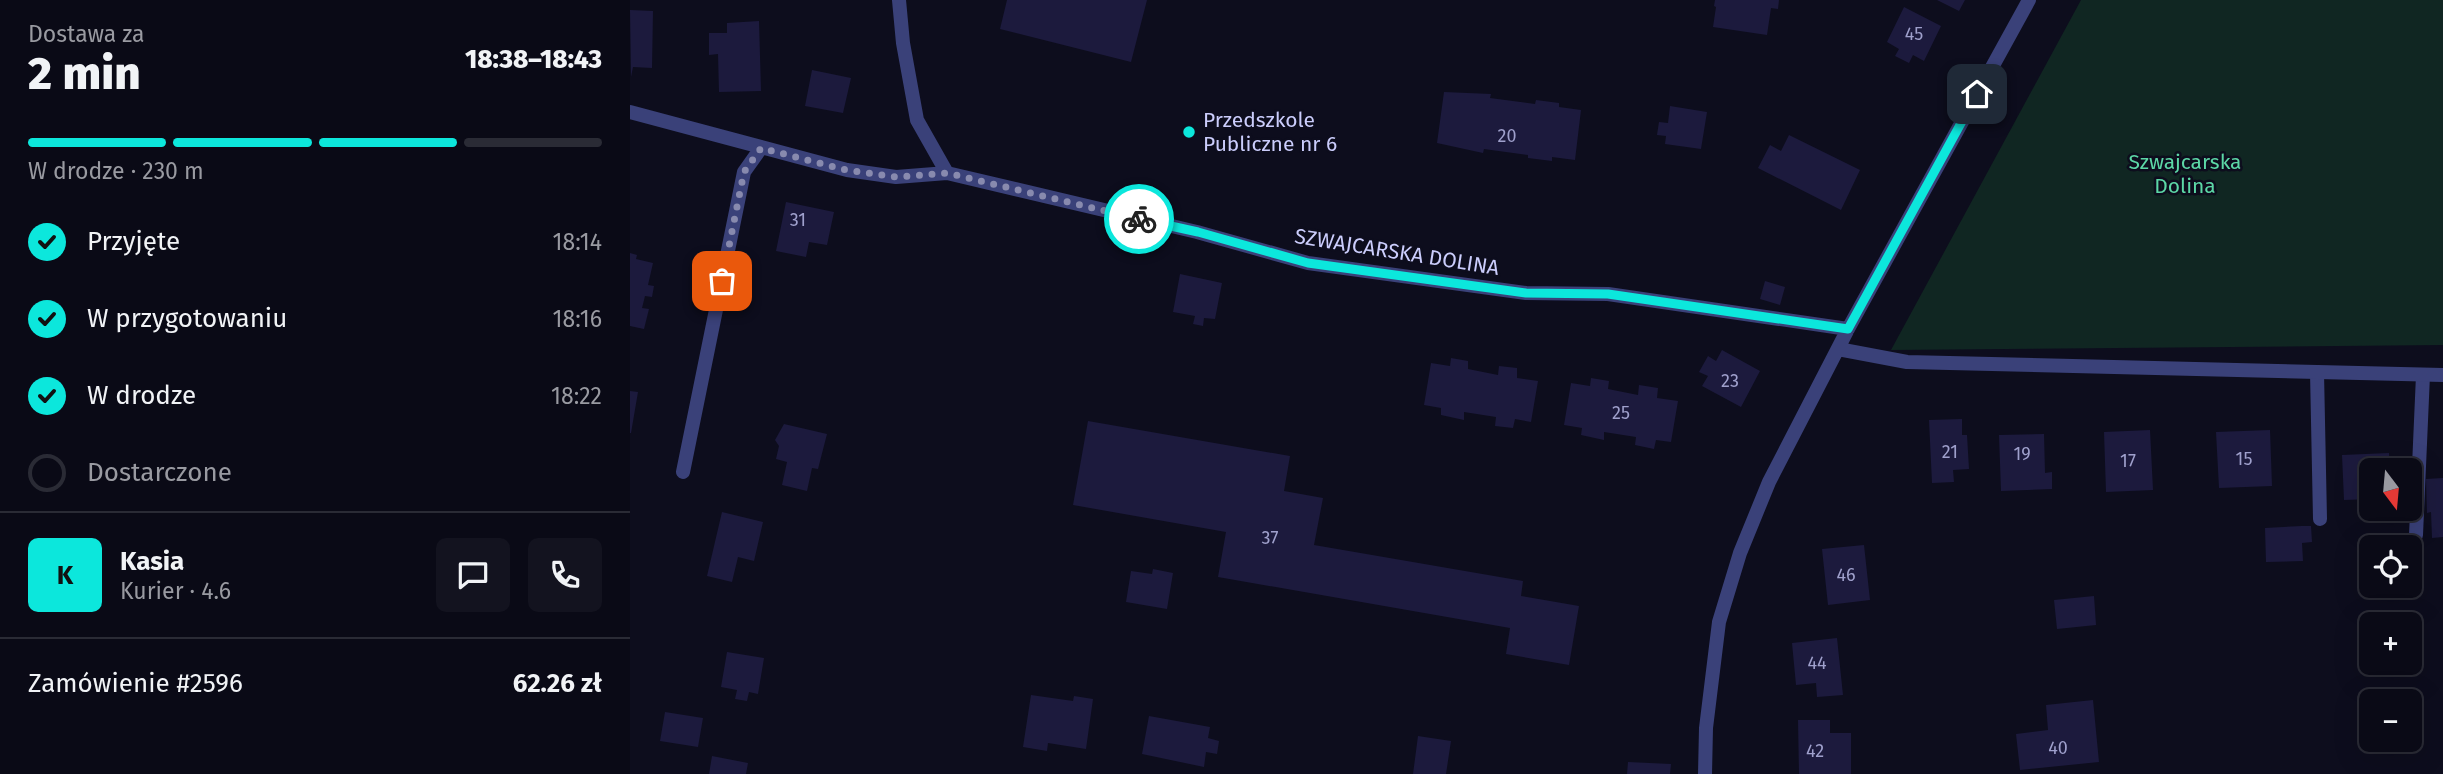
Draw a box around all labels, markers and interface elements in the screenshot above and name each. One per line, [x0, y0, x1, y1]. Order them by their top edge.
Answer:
text: Dostawa za [28, 20, 145, 48]
house number: 45 [1905, 23, 1923, 45]
text: 18:38–18:43 [465, 44, 602, 75]
text: 2 min [28, 46, 141, 101]
pin [1947, 64, 2007, 124]
icon: home [1958, 75, 1996, 113]
place label: Przedszkole Publiczne nr 6 [1203, 107, 1337, 157]
marker: Przedszkole Publiczne nr 6 [1181, 124, 1197, 140]
house number: 20 [1498, 125, 1516, 147]
park label: Szwajcarska Dolina [2128, 149, 2242, 199]
text: W drodze · 230 m [28, 157, 204, 185]
courier [1104, 184, 1174, 254]
icon: bike [1120, 200, 1158, 238]
house number: 31 [790, 209, 806, 231]
icon: check [28, 223, 66, 261]
street label: SZWAJCARSKA DOLINA [1293, 223, 1501, 281]
text: Przyjęte [87, 226, 180, 257]
text: 18:14 [553, 228, 602, 256]
pin [692, 251, 752, 311]
icon: bag [703, 262, 741, 300]
icon: check [28, 300, 66, 338]
text: W przygotowaniu [87, 303, 287, 334]
text: 18:16 [553, 305, 602, 333]
house number: 23 [1721, 370, 1739, 392]
icon: check [28, 377, 66, 415]
text: W drodze [87, 380, 196, 411]
text: 18:22 [551, 382, 602, 410]
house number: 25 [1612, 402, 1630, 424]
house number: 21 [1942, 441, 1958, 463]
house number: 19 [2013, 443, 2031, 465]
house number: 15 [2236, 448, 2252, 470]
house number: 17 [2120, 450, 2136, 472]
text: Dostarczone [87, 457, 232, 488]
north arrow [2359, 458, 2422, 522]
map controls [2359, 458, 2422, 752]
house number: 37 [1262, 527, 1278, 549]
button: locate [2359, 535, 2422, 598]
button: chat [436, 538, 510, 612]
button: phone [528, 538, 602, 612]
text: Kasia [120, 546, 184, 577]
text: K [57, 560, 73, 591]
house number: 46 [1836, 564, 1856, 586]
text: Kurier · 4.6 [120, 577, 231, 605]
button: + [2359, 612, 2422, 675]
house number: 44 [1807, 652, 1827, 674]
text: Zamówienie #2596 [28, 668, 243, 699]
text: 62.26 zł [513, 668, 602, 699]
button: − [2359, 689, 2422, 752]
house number: 40 [2048, 737, 2068, 759]
house number: 42 [1806, 740, 1824, 762]

